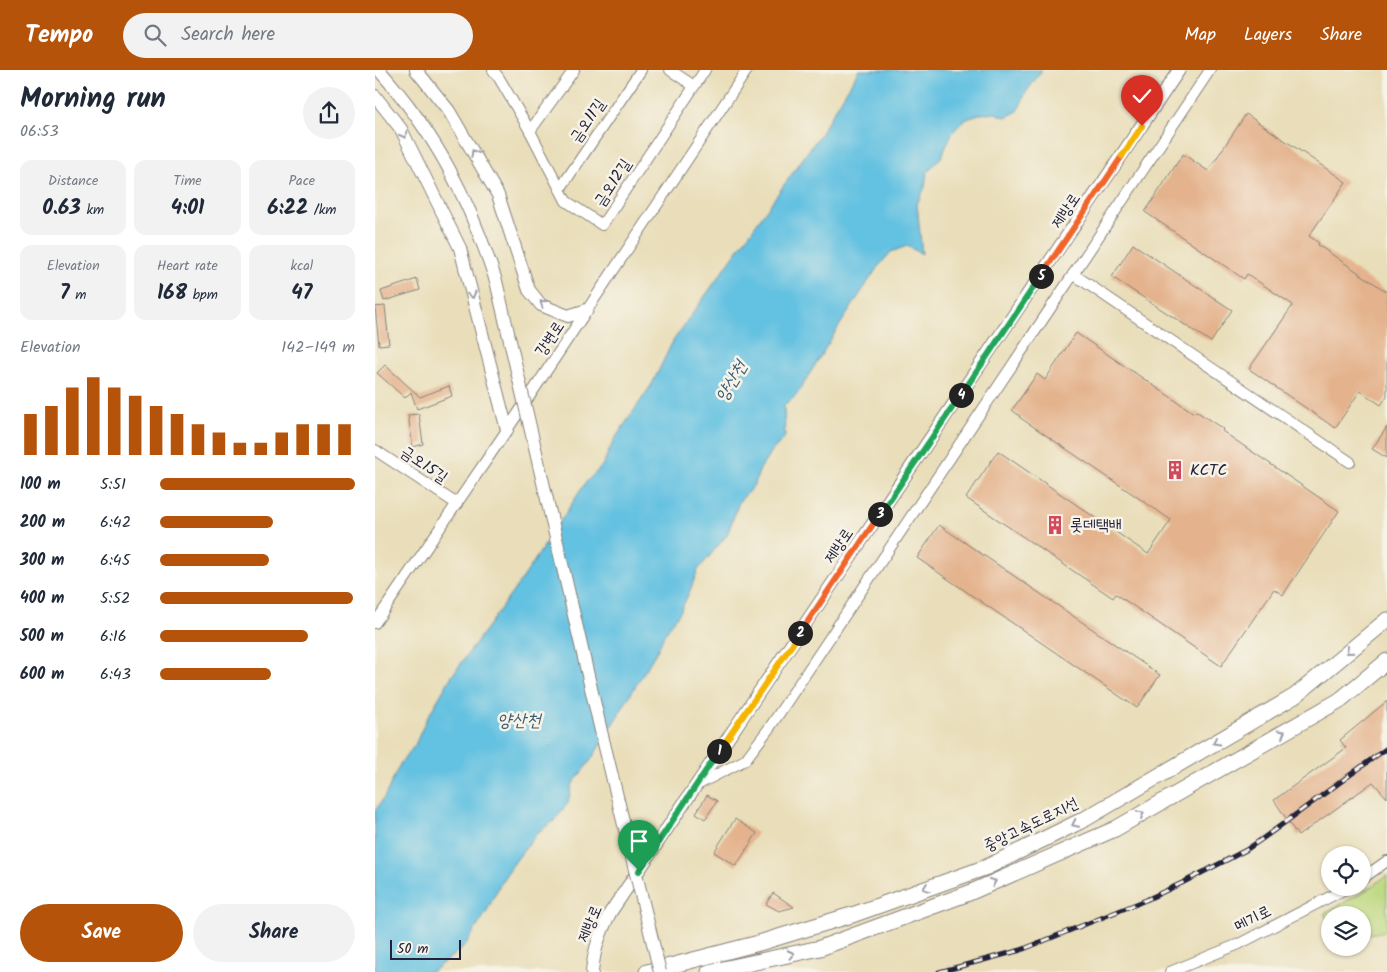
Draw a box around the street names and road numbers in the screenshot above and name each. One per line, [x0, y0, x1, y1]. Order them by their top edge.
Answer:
street label: 금오11길 [564, 94, 612, 148]
street label: 금오12길 [588, 154, 638, 212]
street label: 제방로 [1045, 188, 1087, 234]
street label: 강변로 [529, 316, 571, 362]
street label: 금오15길 [395, 440, 453, 490]
street label: 제방로 [818, 523, 860, 569]
street label: 중앙고속도로지선 [979, 791, 1083, 859]
street label: 메기로 [1230, 899, 1276, 939]
street label: 제방로 [571, 901, 609, 947]

